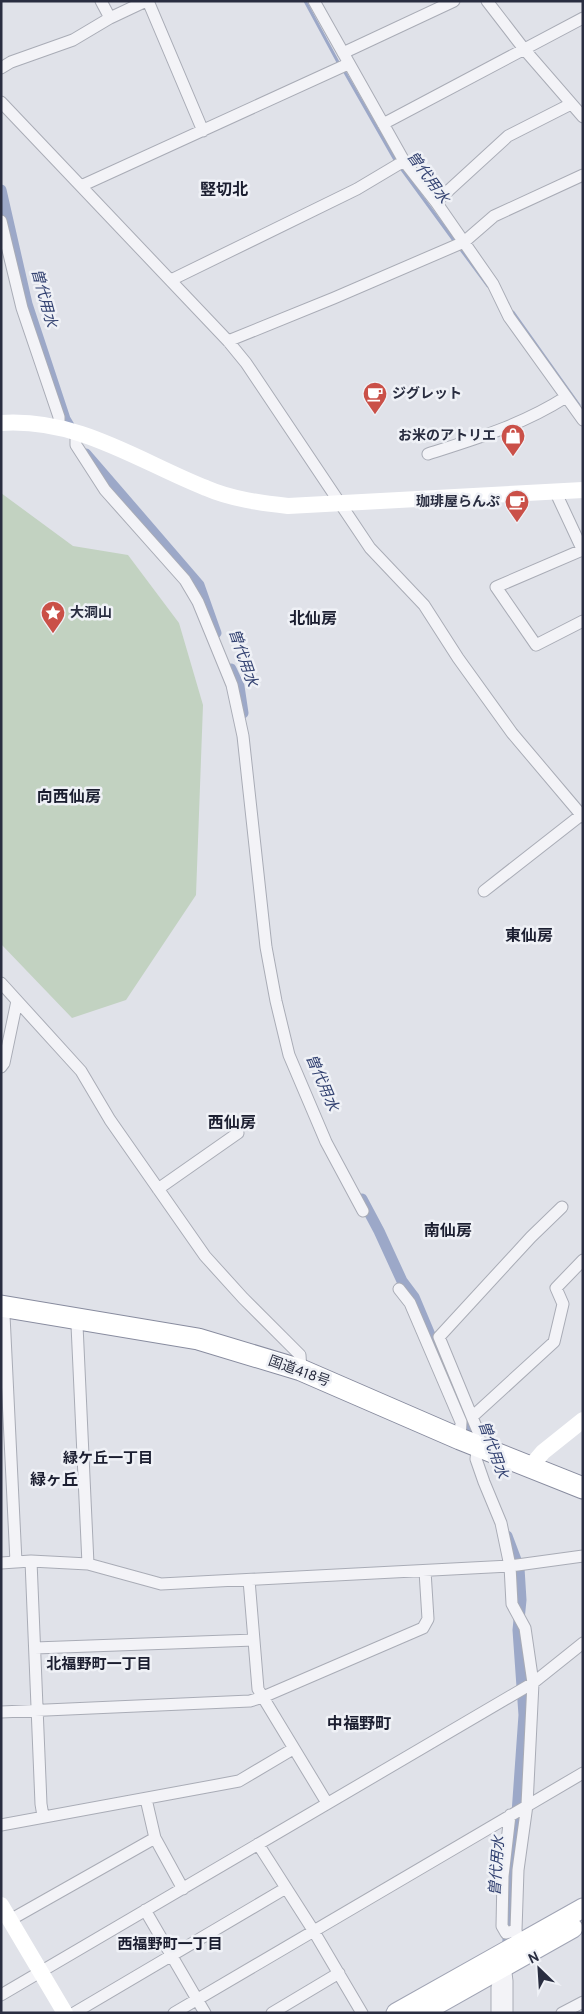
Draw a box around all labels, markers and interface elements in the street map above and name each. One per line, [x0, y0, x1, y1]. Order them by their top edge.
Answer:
water label: 曽代用水 [402, 148, 453, 209]
district label: 竪切北 [200, 181, 248, 201]
water label: 曽代用水 [26, 267, 60, 331]
cafe icon: ジグレット [362, 381, 388, 415]
place label: ジグレット [392, 385, 462, 403]
shop icon: お米のアトリエ [500, 423, 526, 457]
place label: お米のアトリエ [398, 428, 496, 445]
cafe icon: 珈琲屋らんぷ [504, 489, 530, 523]
place label: 珈琲屋らんぷ [416, 494, 500, 511]
place icon: 大洞山 [40, 600, 66, 634]
place label: 大洞山 [70, 605, 112, 622]
district label: 北仙房 [289, 610, 337, 630]
water label: 曽代用水 [223, 627, 261, 691]
district label: 向西仙房 [37, 788, 101, 808]
district label: 東仙房 [505, 927, 553, 947]
water label: 曽代用水 [301, 1052, 342, 1116]
district label: 西仙房 [208, 1114, 256, 1134]
district label: 南仙房 [424, 1222, 472, 1242]
street label: 国道418号 [266, 1353, 332, 1391]
water label: 曽代用水 [473, 1419, 512, 1483]
district label: 緑ケ丘一丁目 [63, 1450, 153, 1469]
district label: 緑ヶ丘 [30, 1471, 78, 1491]
district label: 北福野町一丁目 [46, 1656, 152, 1675]
district label: 中福野町 [327, 1715, 391, 1735]
water label: 曽代用水 [486, 1833, 510, 1897]
district label: 西福野町一丁目 [117, 1936, 223, 1955]
north arrow [514, 1944, 564, 1994]
text: N [526, 1949, 542, 1968]

